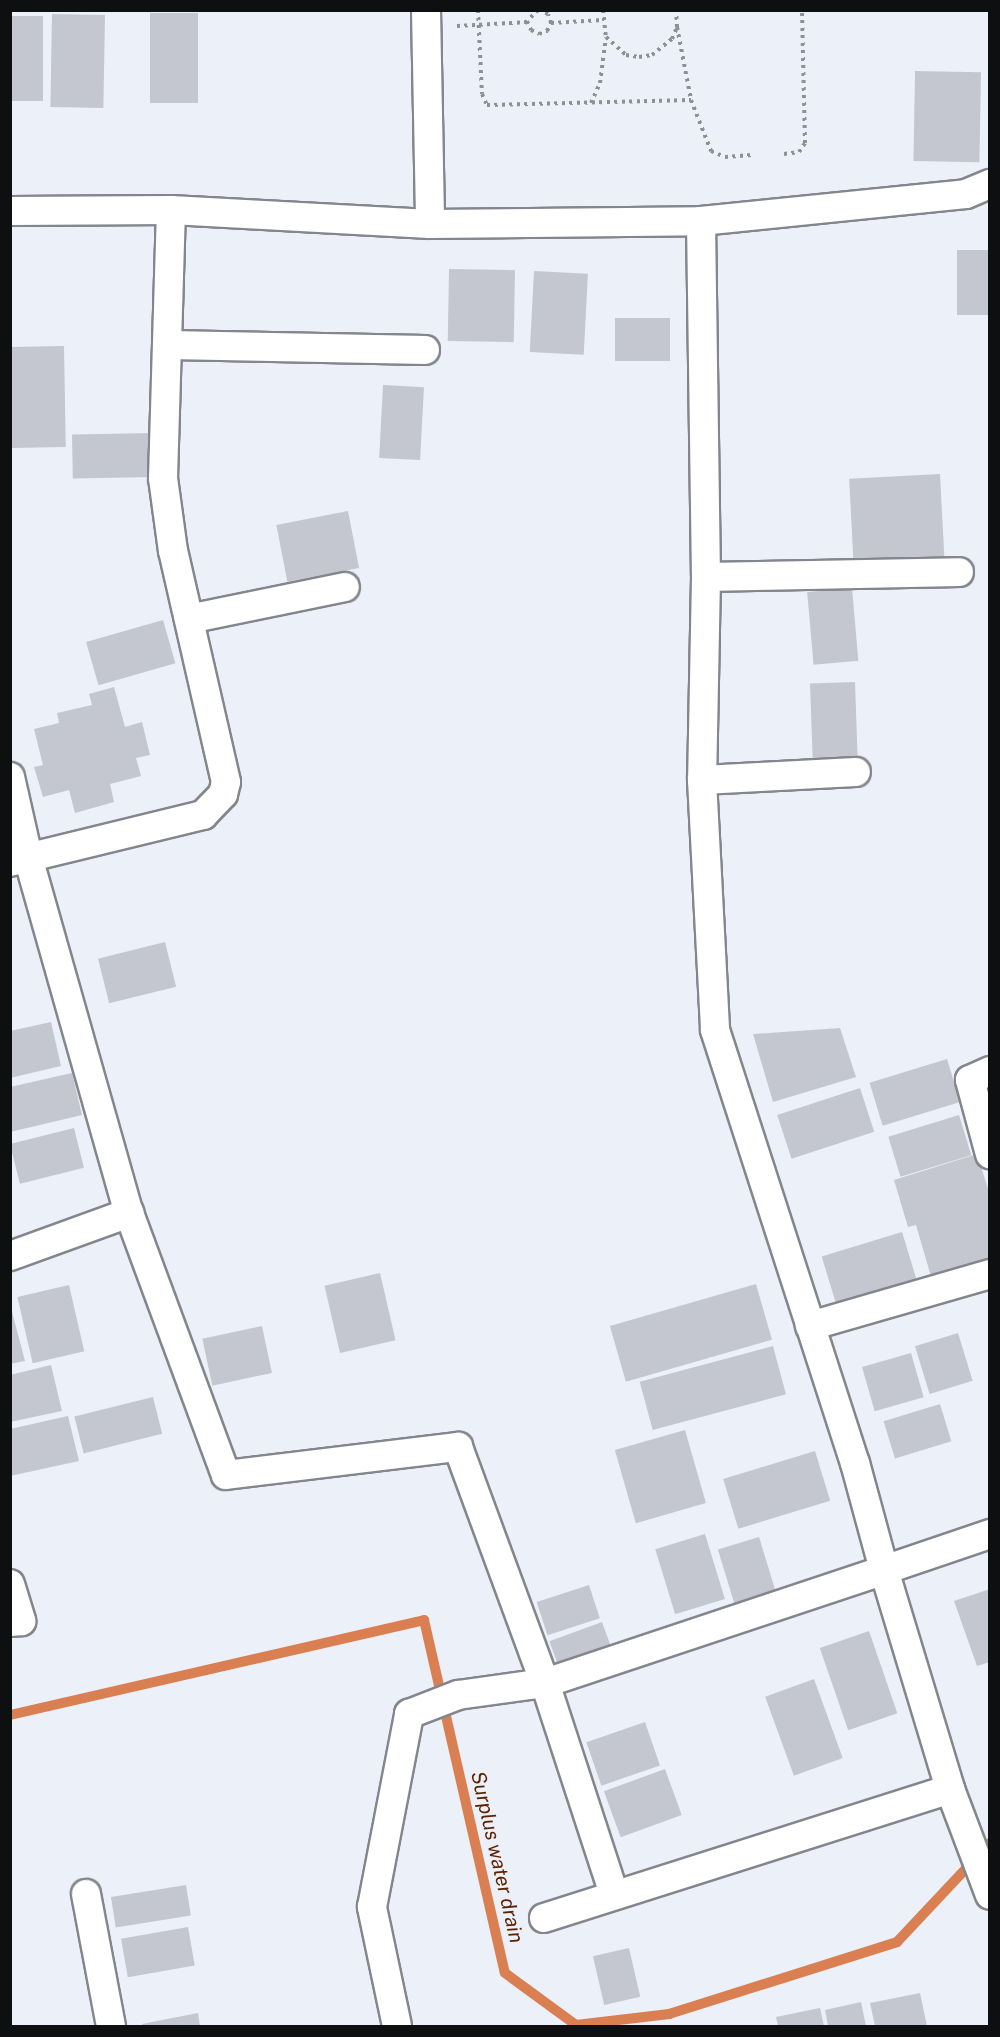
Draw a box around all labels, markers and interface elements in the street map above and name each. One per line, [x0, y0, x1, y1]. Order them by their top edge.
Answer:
water label: Surplus water drain [466, 1769, 528, 1945]

